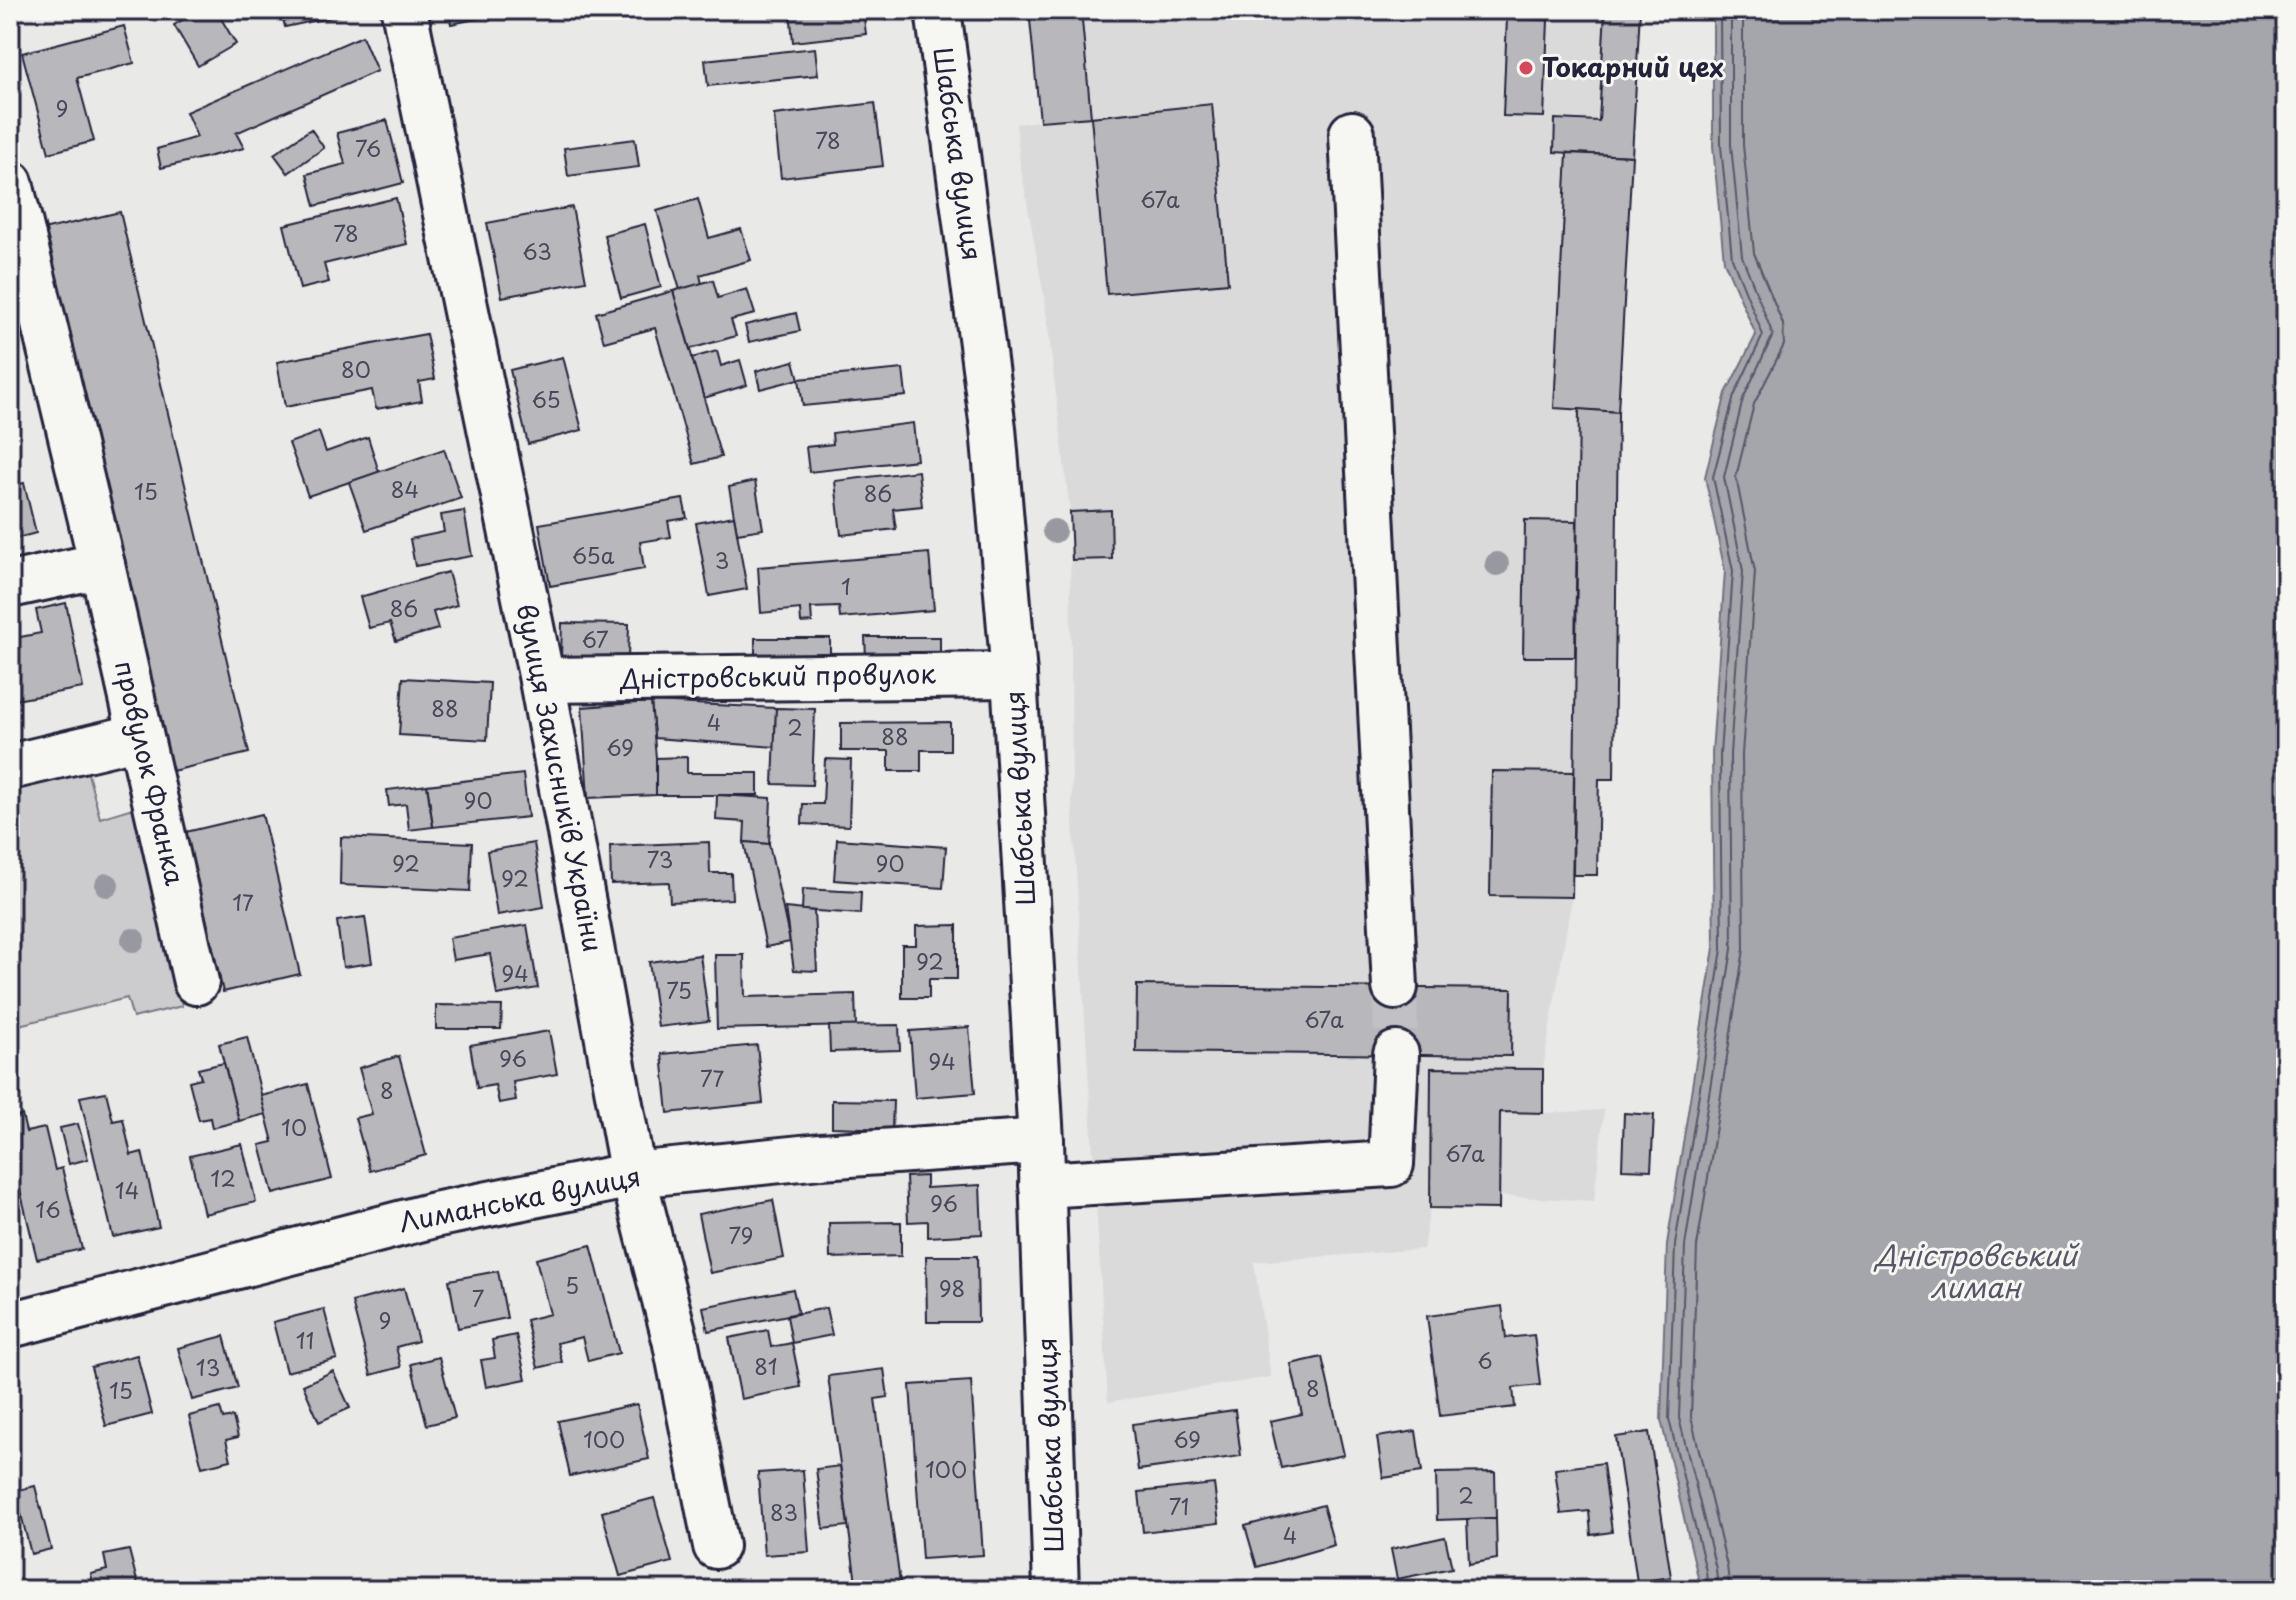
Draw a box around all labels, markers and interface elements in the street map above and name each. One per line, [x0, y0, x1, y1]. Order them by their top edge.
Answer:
street label: Шабська вулиця [924, 45, 993, 263]
place label: Токарний цех [1542, 47, 1724, 86]
marker: Токарний цех [1517, 59, 1535, 77]
house number: 9 [56, 91, 68, 124]
house number: 78 [815, 123, 841, 156]
house number: 76 [355, 131, 381, 164]
house number: 67а [1140, 182, 1180, 215]
house number: 78 [333, 216, 359, 249]
house number: 63 [522, 234, 552, 267]
house number: 80 [341, 352, 371, 385]
house number: 65 [531, 382, 561, 415]
house number: 84 [391, 472, 419, 505]
house number: 15 [134, 474, 158, 507]
house number: 86 [864, 476, 892, 509]
house number: 65а [572, 538, 615, 571]
house number: 3 [715, 543, 729, 576]
house number: 1 [841, 569, 851, 602]
house number: 86 [390, 591, 418, 624]
street label: вулиця Захисників України [508, 600, 613, 955]
house number: 67 [582, 622, 608, 655]
street label: Дністровський провулок [619, 653, 937, 698]
street label: провулок Франка [106, 656, 195, 890]
street label: Шабська вулиця [994, 690, 1045, 907]
house number: 88 [431, 691, 459, 724]
house number: 4 [707, 705, 721, 738]
house number: 2 [787, 710, 803, 743]
house number: 88 [881, 719, 909, 752]
house number: 69 [606, 730, 634, 763]
house number: 90 [464, 783, 492, 816]
house number: 73 [647, 842, 673, 875]
house number: 92 [392, 846, 420, 879]
house number: 90 [876, 846, 904, 879]
house number: 92 [501, 861, 529, 894]
house number: 17 [232, 885, 254, 918]
house number: 92 [916, 944, 944, 977]
house number: 94 [501, 956, 529, 989]
house number: 75 [666, 973, 692, 1006]
house number: 67а [1304, 1002, 1344, 1035]
house number: 96 [499, 1041, 527, 1074]
house number: 94 [928, 1044, 956, 1077]
house number: 77 [700, 1061, 724, 1094]
house number: 8 [380, 1073, 394, 1106]
house number: 10 [281, 1110, 307, 1143]
house number: 67а [1445, 1136, 1485, 1169]
street label: Лиманська вулиця [396, 1156, 644, 1241]
house number: 12 [210, 1161, 236, 1194]
house number: 14 [115, 1173, 139, 1206]
house number: 96 [930, 1186, 958, 1219]
house number: 16 [35, 1192, 61, 1225]
house number: 79 [729, 1218, 754, 1251]
water label: Дністровський лиман [1872, 1233, 2080, 1308]
house number: 5 [565, 1268, 579, 1301]
house number: 98 [939, 1271, 965, 1304]
house number: 7 [472, 1281, 484, 1314]
house number: 9 [379, 1303, 391, 1336]
house number: 11 [296, 1323, 314, 1356]
street label: Шабська вулиця [1026, 1337, 1073, 1553]
house number: 6 [1477, 1343, 1493, 1376]
house number: 81 [754, 1349, 778, 1382]
house number: 13 [196, 1350, 220, 1383]
house number: 8 [1306, 1371, 1320, 1404]
house number: 15 [109, 1373, 133, 1406]
house number: 100 [583, 1422, 625, 1455]
house number: 69 [1173, 1422, 1201, 1455]
house number: 100 [925, 1452, 967, 1485]
house number: 2 [1458, 1478, 1474, 1511]
house number: 71 [1169, 1489, 1189, 1522]
house number: 83 [770, 1495, 798, 1528]
house number: 4 [1283, 1518, 1297, 1551]

